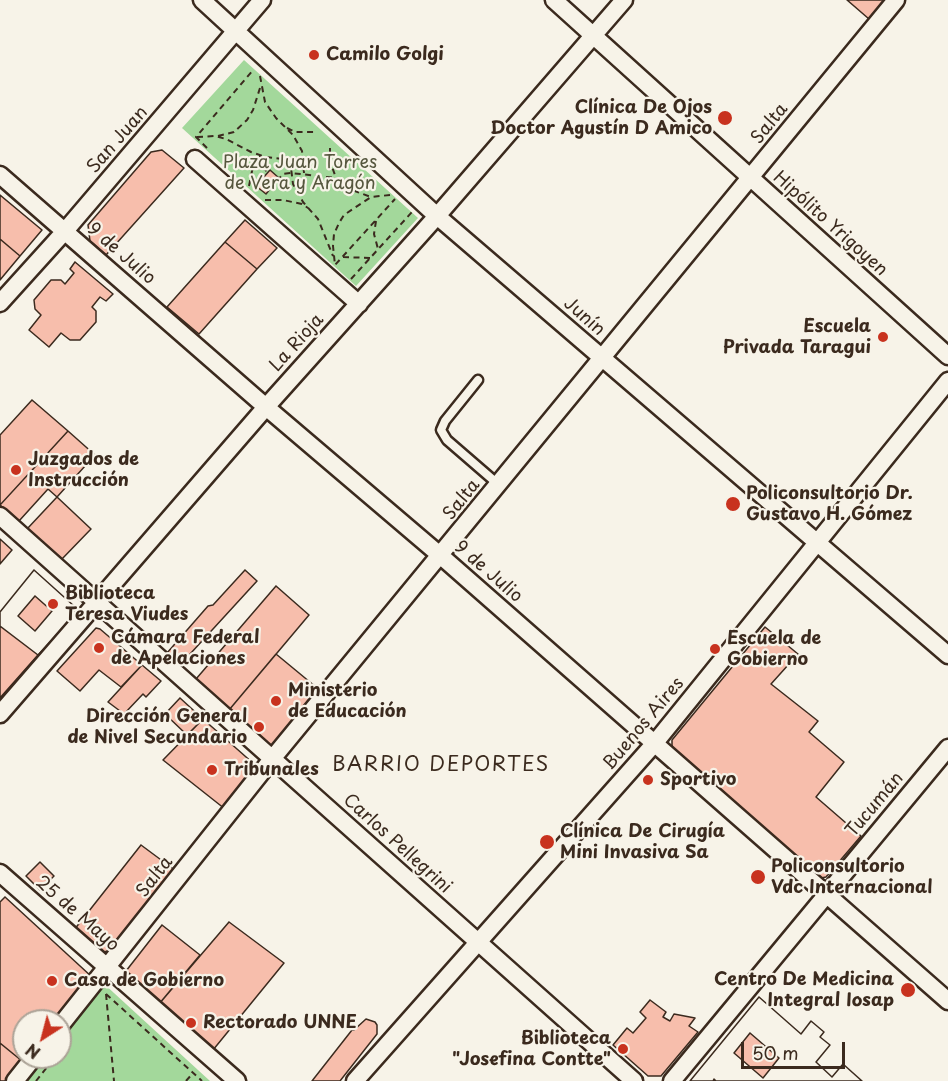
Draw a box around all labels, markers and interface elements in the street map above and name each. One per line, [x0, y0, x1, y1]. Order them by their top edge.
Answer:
place label: Camilo Golgi [326, 44, 444, 66]
marker: Camilo Golgi [307, 48, 321, 62]
place label: Clínica De Ojos Doctor Agustín D Amico [490, 97, 712, 140]
street label: Salta [747, 99, 793, 149]
street label: San Juan [83, 102, 153, 178]
marker: Clínica De Ojos Doctor Agustín D Amico [716, 109, 734, 127]
park label: Plaza Juan Torres de Vera y Aragón [223, 152, 377, 195]
street label: Hipólito Yrigoyen [768, 167, 892, 281]
street label: 9 de Julio [82, 219, 160, 289]
street label: Junín [559, 293, 609, 341]
street label: La Rioja [265, 310, 329, 376]
place label: Escuela Privada Taragui [723, 316, 871, 358]
marker: Escuela Privada Taragui [876, 330, 890, 344]
place label: Juzgados de Instrucción [28, 449, 139, 492]
marker: Juzgados de Instrucción [9, 463, 23, 477]
street label: Salta [439, 475, 485, 525]
place label: Policonsultorio Dr. Gustavo H. Gómez [746, 483, 913, 526]
marker: Policonsultorio Dr. Gustavo H. Gómez [724, 495, 742, 513]
street label: 9 de Julio [449, 537, 527, 607]
place label: Biblioteca Teresa Viudes [65, 583, 188, 626]
marker: Biblioteca Teresa Viudes [46, 597, 60, 611]
place label: Cámara Federal de Apelaciones [111, 627, 259, 670]
place label: Escuela de Gobierno [727, 628, 821, 670]
marker: Cámara Federal de Apelaciones [92, 641, 106, 655]
marker: Escuela de Gobierno [708, 642, 722, 656]
street label: Buenos Aires [599, 673, 689, 775]
place label: Ministerio de Educación [288, 680, 407, 722]
marker: Ministerio de Educación [269, 694, 283, 708]
place label: Dirección General de Nivel Secundario [67, 706, 247, 748]
marker: Dirección General de Nivel Secundario [252, 720, 266, 734]
district label: BARRIO DEPORTES [333, 753, 549, 777]
place label: Tribunales [224, 759, 319, 781]
marker: Tribunales [205, 763, 219, 777]
street label: Tucumán [842, 768, 908, 842]
place label: Sportivo [660, 769, 736, 791]
marker: Sportivo [641, 773, 655, 787]
street label: Carlos Pellegrini [338, 790, 456, 898]
place label: Clínica De Cirugía Mini Invasiva Sa [560, 821, 725, 864]
marker: Clínica De Cirugía Mini Invasiva Sa [538, 833, 556, 851]
street label: Salta [132, 852, 178, 902]
place label: Policonsultorio Vdc Internacional [771, 856, 932, 898]
marker: Policonsultorio Vdc Internacional [749, 868, 767, 886]
street label: 25 de Mayo [31, 872, 123, 956]
place label: Centro De Medicina Integral Iosap [714, 969, 894, 1012]
place label: Casa de Gobierno [64, 970, 224, 992]
marker: Casa de Gobierno [45, 974, 59, 988]
marker: Centro De Medicina Integral Iosap [899, 981, 917, 999]
north arrow [12, 1009, 72, 1069]
place label: Rectorado UNNE [203, 1012, 357, 1034]
marker: Rectorado UNNE [184, 1016, 198, 1030]
place label: Biblioteca "Josefina Contte" [452, 1028, 611, 1070]
scale bar [744, 1030, 848, 1068]
text: N [20, 1039, 45, 1065]
text: 50 m [752, 1039, 799, 1066]
marker: Biblioteca "Josefina Contte" [616, 1042, 630, 1056]

